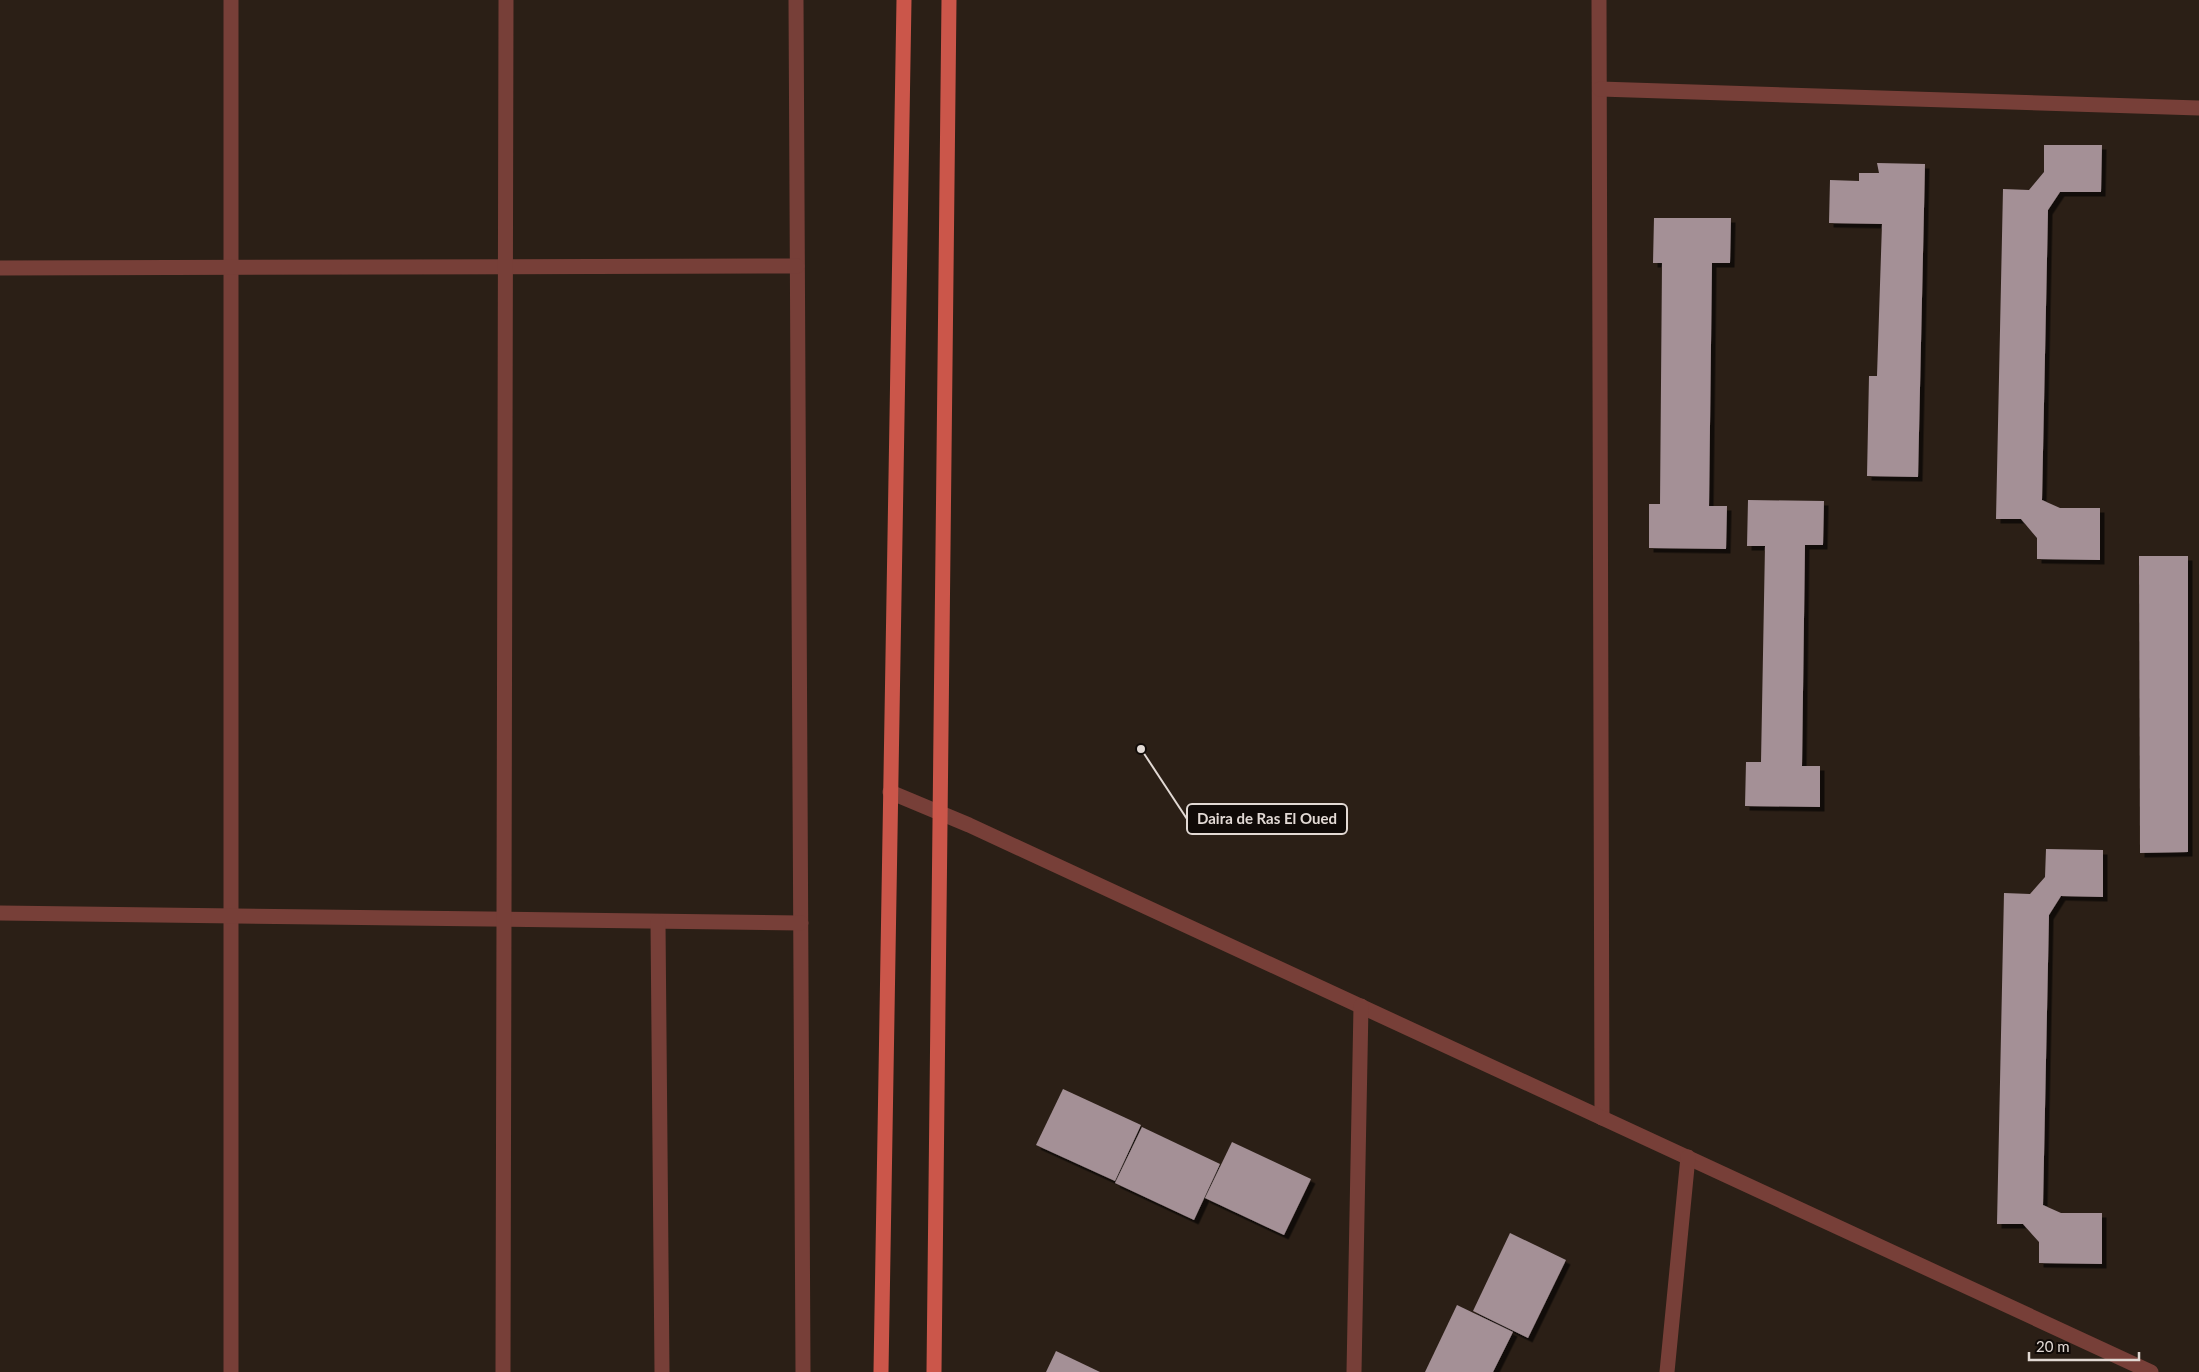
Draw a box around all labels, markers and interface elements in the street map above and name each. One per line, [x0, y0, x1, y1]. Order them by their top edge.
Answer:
callout: Daira de Ras El Oued [1187, 804, 1347, 834]
text: Daira de Ras El Oued [1197, 809, 1337, 827]
scale bar [2029, 1330, 2139, 1362]
text: 20 m [2036, 1337, 2070, 1355]

